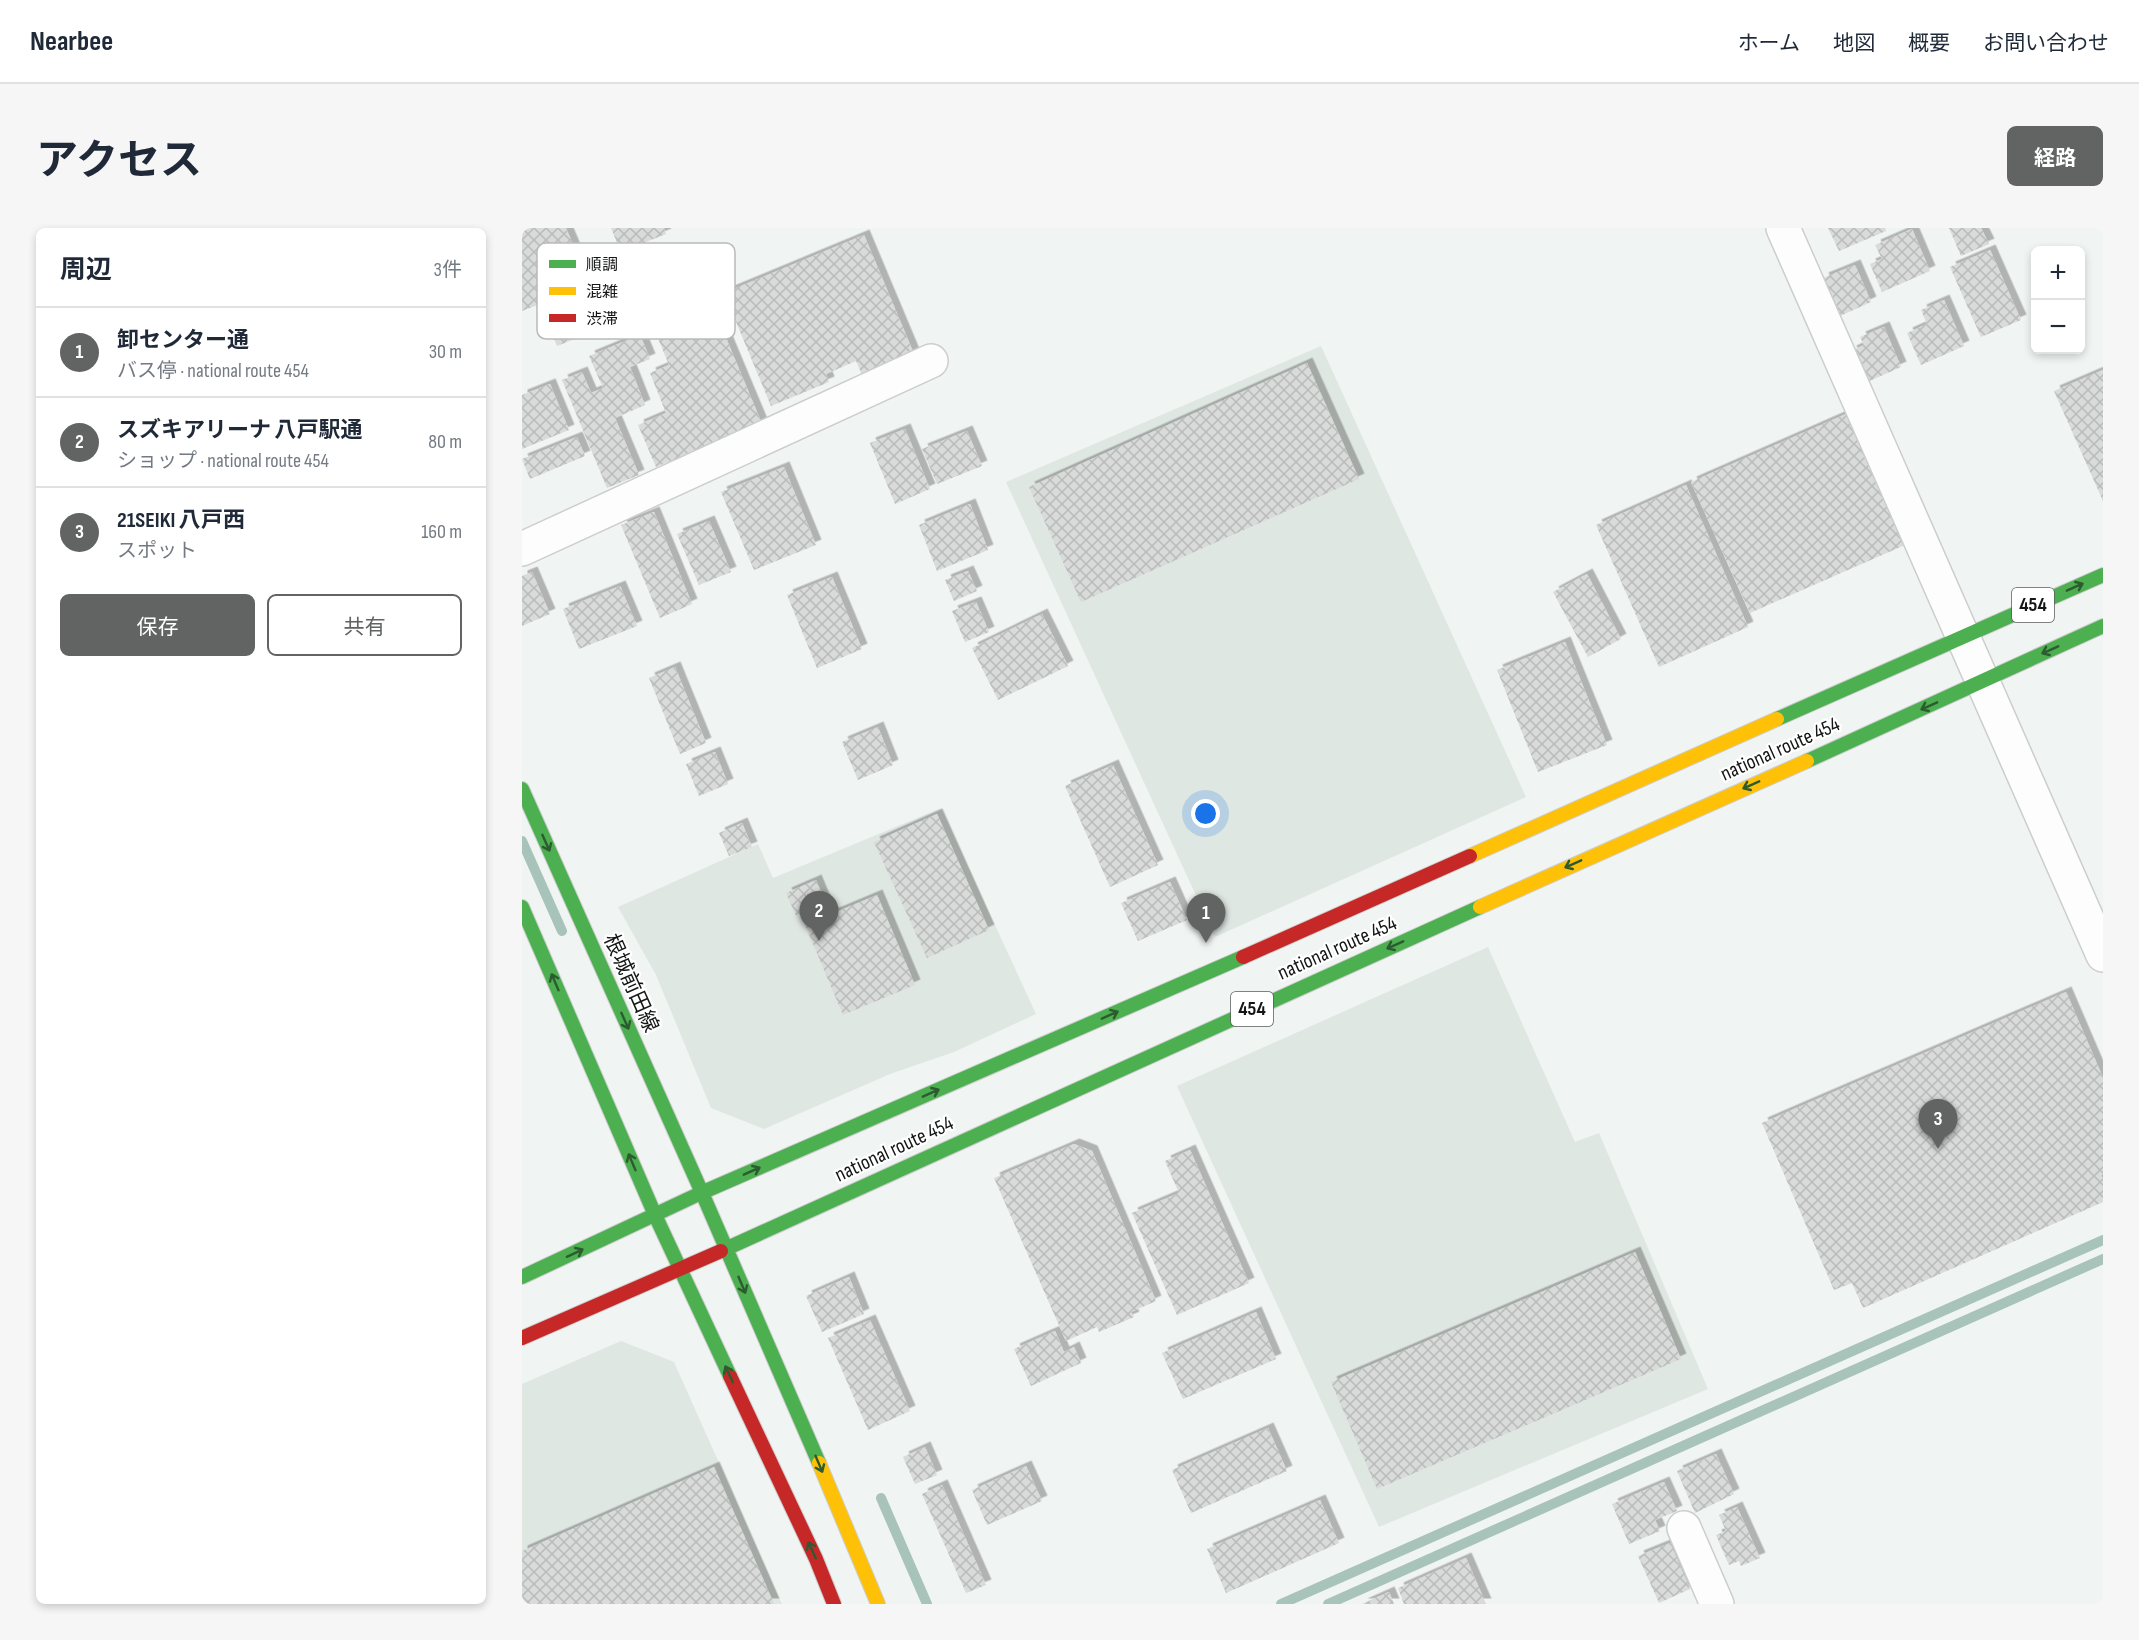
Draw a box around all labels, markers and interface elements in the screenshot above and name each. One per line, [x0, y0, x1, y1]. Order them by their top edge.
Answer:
text: Nearbee [30, 25, 113, 58]
text: ホーム [1738, 31, 1800, 56]
text: 地図 [1833, 31, 1875, 56]
text: 概要 [1908, 31, 1950, 56]
text: お問い合わせ [1983, 31, 2109, 56]
button: 経路 [2007, 126, 2103, 186]
text: アクセス [36, 136, 202, 187]
legend [537, 243, 735, 339]
map controls [2031, 246, 2085, 354]
button: + [2031, 246, 2085, 300]
text: 周辺 [60, 255, 112, 286]
text: 順調 [586, 256, 618, 275]
text: 3件 [434, 258, 462, 282]
text: 混雑 [586, 283, 618, 302]
button: − [2031, 300, 2085, 354]
text: 渋滞 [586, 310, 618, 329]
text: 卸センター通 [117, 327, 249, 354]
text: 1 [76, 340, 83, 364]
text: 30 m [429, 340, 462, 364]
text: バス停 · national route 454 [117, 359, 309, 383]
text: スズキアリーナ 八戸駅通 [117, 417, 362, 444]
text: 2 [75, 430, 84, 454]
text: 80 m [428, 430, 462, 454]
text: ショップ · national route 454 [117, 449, 329, 473]
text: 21SEIKI 八戸西 [117, 507, 245, 534]
text: 3 [75, 520, 84, 544]
text: 160 m [421, 520, 462, 544]
text: スポット [117, 539, 197, 563]
one-way arrow [2065, 581, 2083, 592]
road number: 454 [2012, 588, 2054, 622]
button: 保存 [60, 594, 255, 656]
button: 共有 [267, 594, 462, 656]
one-way arrow [2041, 644, 2059, 656]
one-way arrow [1921, 701, 1939, 712]
street label: national route 454 [1717, 712, 1844, 786]
one-way arrow [1742, 780, 1761, 791]
your location [1191, 799, 1220, 828]
one-way arrow [541, 833, 552, 851]
one-way arrow [1564, 859, 1582, 871]
pin: 2 [800, 892, 838, 941]
pin: 1 [1186, 894, 1226, 943]
street label: national route 454 [1274, 911, 1401, 985]
street label: 根城前田線 [598, 930, 664, 1036]
one-way arrow [1387, 939, 1405, 951]
one-way arrow [548, 974, 560, 992]
road number: 454 [1231, 992, 1273, 1026]
one-way arrow [1100, 1009, 1118, 1020]
one-way arrow [620, 1011, 631, 1030]
one-way arrow [921, 1087, 939, 1098]
pin: 3 [1918, 1100, 1958, 1149]
street label: national route 454 [831, 1111, 957, 1187]
one-way arrow [625, 1153, 637, 1171]
one-way arrow [742, 1165, 761, 1176]
one-way arrow [566, 1246, 584, 1257]
one-way arrow [737, 1276, 748, 1294]
one-way arrow [722, 1365, 734, 1383]
one-way arrow [815, 1455, 826, 1473]
one-way arrow [805, 1542, 817, 1560]

